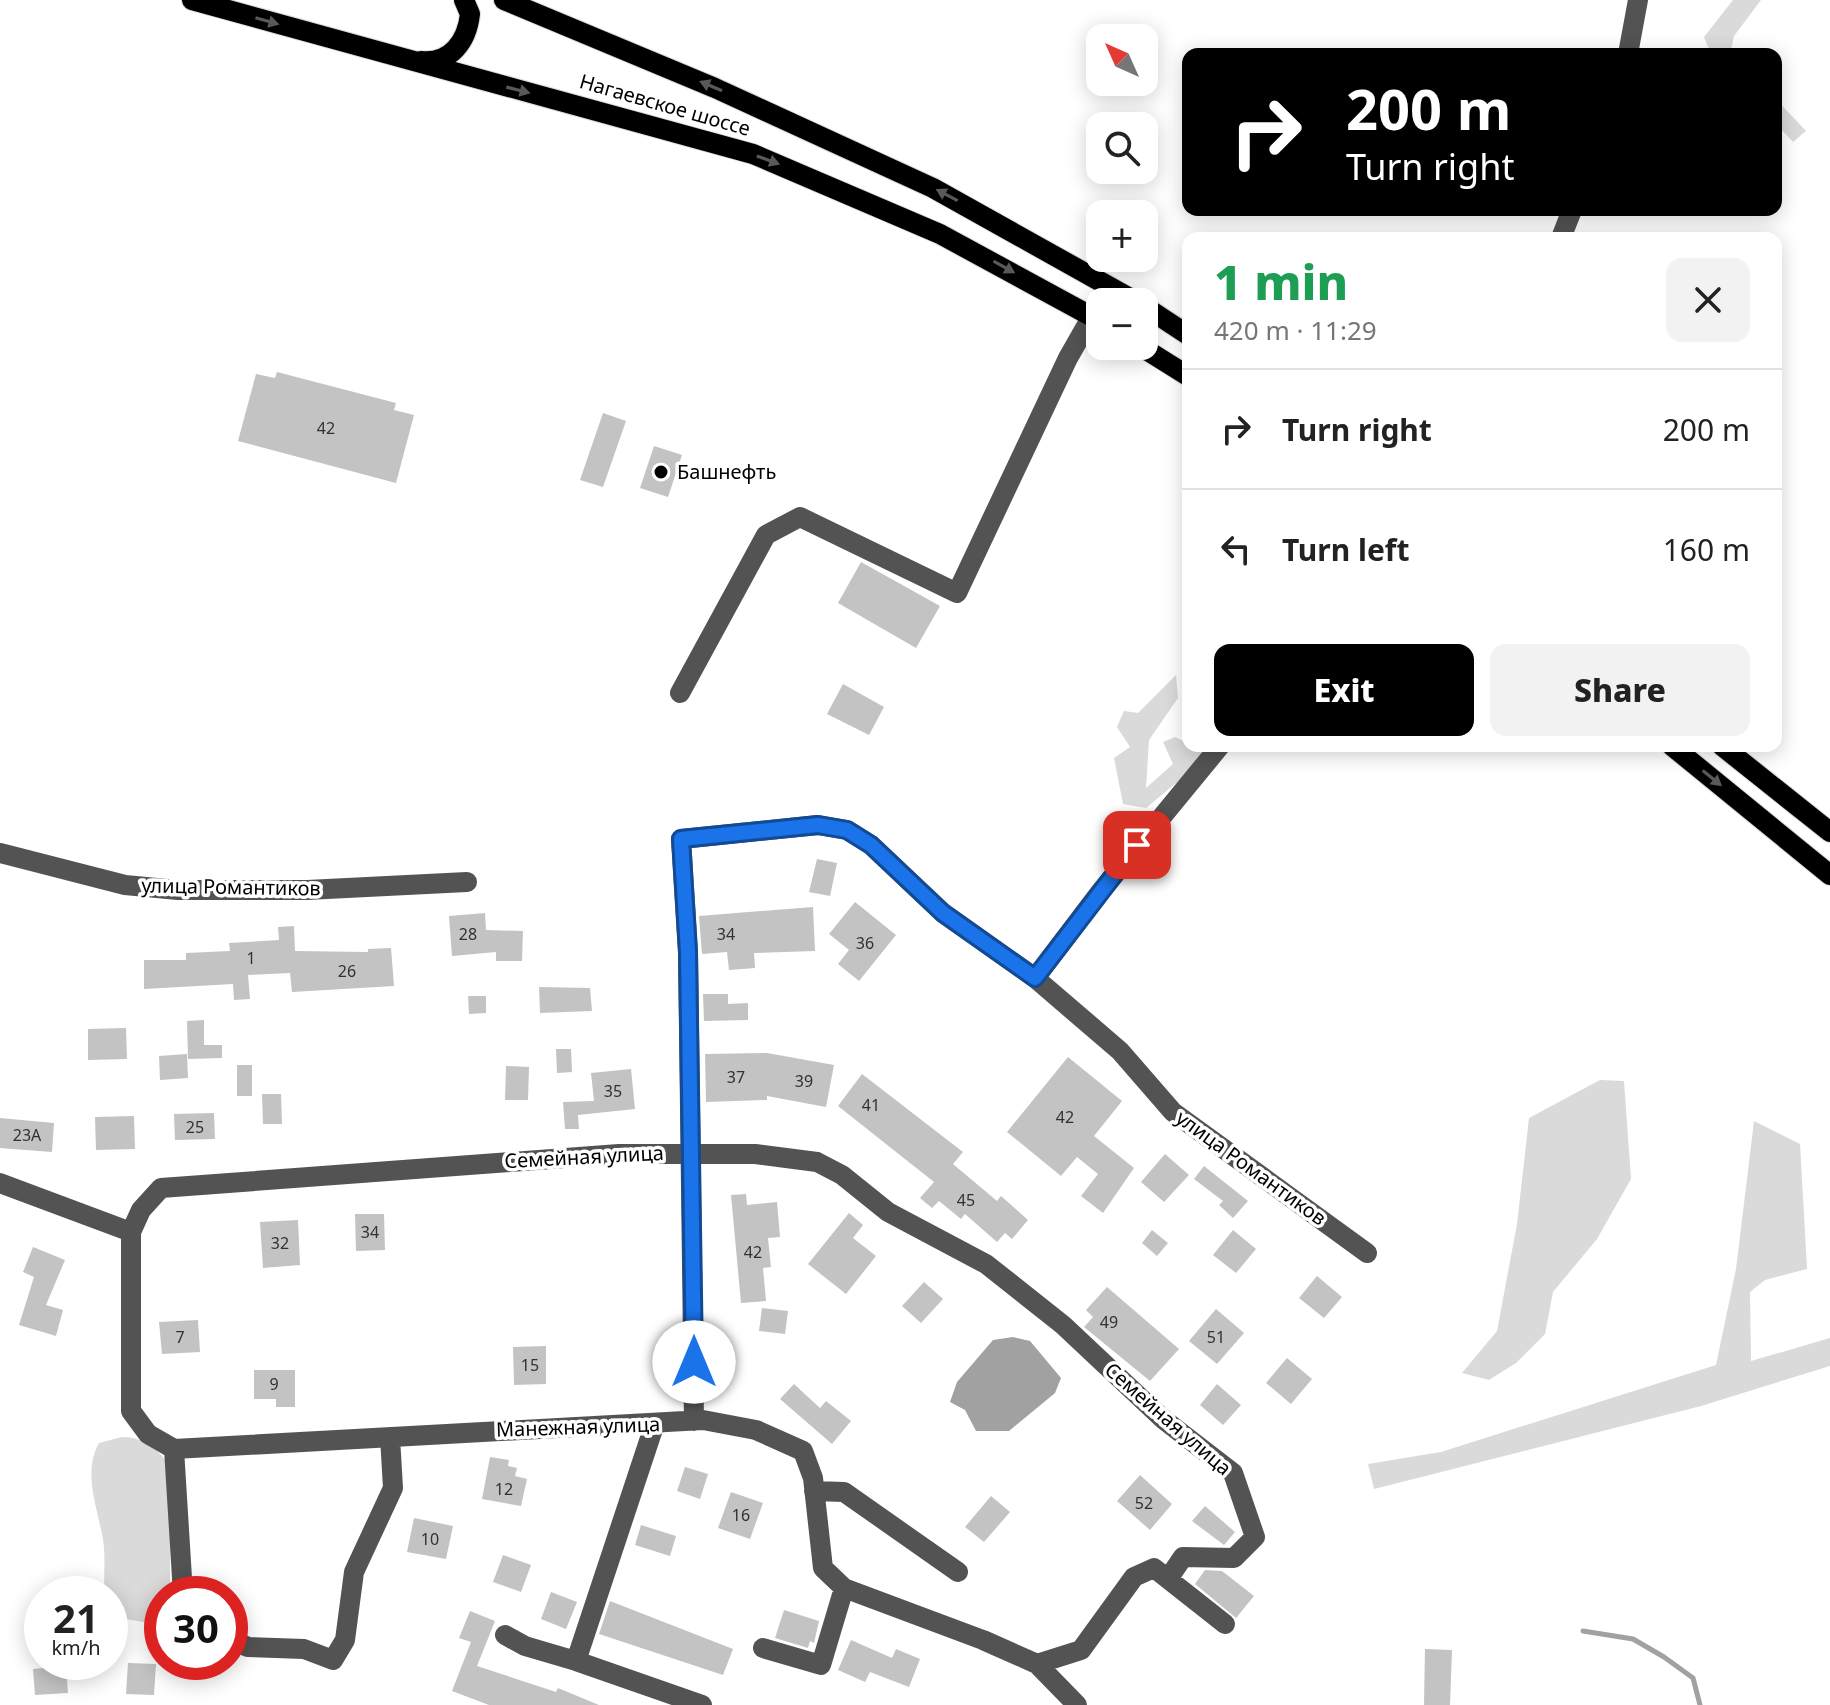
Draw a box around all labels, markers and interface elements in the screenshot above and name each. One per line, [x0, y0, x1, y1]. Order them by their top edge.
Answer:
one-way arrow [254, 16, 279, 28]
north arrow [1086, 24, 1158, 96]
map controls [1086, 24, 1158, 360]
street label: Нагаевское шоссе [577, 67, 754, 142]
text: 200 m [1346, 70, 1511, 146]
one-way arrow [700, 80, 723, 93]
icon: right [1214, 80, 1318, 184]
one-way arrow [505, 84, 530, 96]
button: search [1086, 112, 1158, 184]
text: Turn right [1346, 142, 1514, 191]
one-way arrow [756, 154, 780, 167]
one-way arrow [936, 189, 959, 202]
button: + [1086, 200, 1158, 272]
text: 1 min [1214, 249, 1348, 314]
button: close [1666, 258, 1750, 342]
one-way arrow [993, 260, 1016, 274]
button: − [1086, 288, 1158, 360]
text: 420 m · 11:29 [1214, 312, 1377, 348]
icon: right [1214, 407, 1258, 451]
text: Turn right [1282, 409, 1432, 450]
text: 200 m [1663, 409, 1750, 450]
house number: 42 [317, 417, 335, 439]
place label: Башнефть [677, 458, 776, 485]
marker: Башнефть [652, 463, 670, 481]
icon: left [1214, 527, 1258, 571]
text: Turn left [1282, 529, 1410, 570]
text: 160 m [1663, 529, 1750, 570]
button: Exit [1214, 644, 1474, 736]
button: Share [1490, 644, 1750, 736]
one-way arrow [1702, 769, 1722, 786]
pin [1103, 811, 1171, 879]
icon: arrive [1115, 823, 1159, 867]
street label: улица Романтиков [141, 871, 321, 902]
house number: 28 [459, 923, 477, 945]
house number: 34 [717, 923, 735, 945]
house number: 36 [856, 932, 874, 954]
house number: 1 [246, 947, 256, 969]
house number: 26 [338, 960, 356, 982]
house number: 37 [727, 1066, 745, 1088]
house number: 39 [795, 1070, 813, 1092]
house number: 35 [604, 1080, 622, 1102]
house number: 41 [862, 1094, 880, 1116]
street label: улица Романтиков [1171, 1104, 1332, 1231]
house number: 42 [1056, 1106, 1074, 1128]
house number: 25 [186, 1116, 204, 1138]
house number: 23А [13, 1124, 42, 1146]
street label: Семейная улица [504, 1139, 664, 1174]
house number: 45 [957, 1189, 975, 1211]
house number: 34 [361, 1221, 379, 1243]
house number: 32 [271, 1232, 289, 1254]
house number: 42 [744, 1241, 762, 1263]
house number: 49 [1100, 1311, 1118, 1333]
position arrow [652, 1320, 736, 1404]
house number: 7 [175, 1326, 185, 1348]
house number: 51 [1207, 1326, 1225, 1348]
house number: 15 [521, 1354, 539, 1376]
street label: Семейная улица [1099, 1356, 1237, 1481]
house number: 9 [269, 1373, 279, 1395]
street label: Манежная улица [495, 1410, 660, 1443]
house number: 12 [495, 1478, 513, 1500]
house number: 52 [1135, 1492, 1153, 1514]
house number: 16 [732, 1504, 750, 1526]
house number: 10 [421, 1528, 439, 1550]
speed limit sign: 30 [144, 1576, 248, 1680]
text: 21 [53, 1590, 99, 1645]
text: km/h [51, 1634, 101, 1661]

